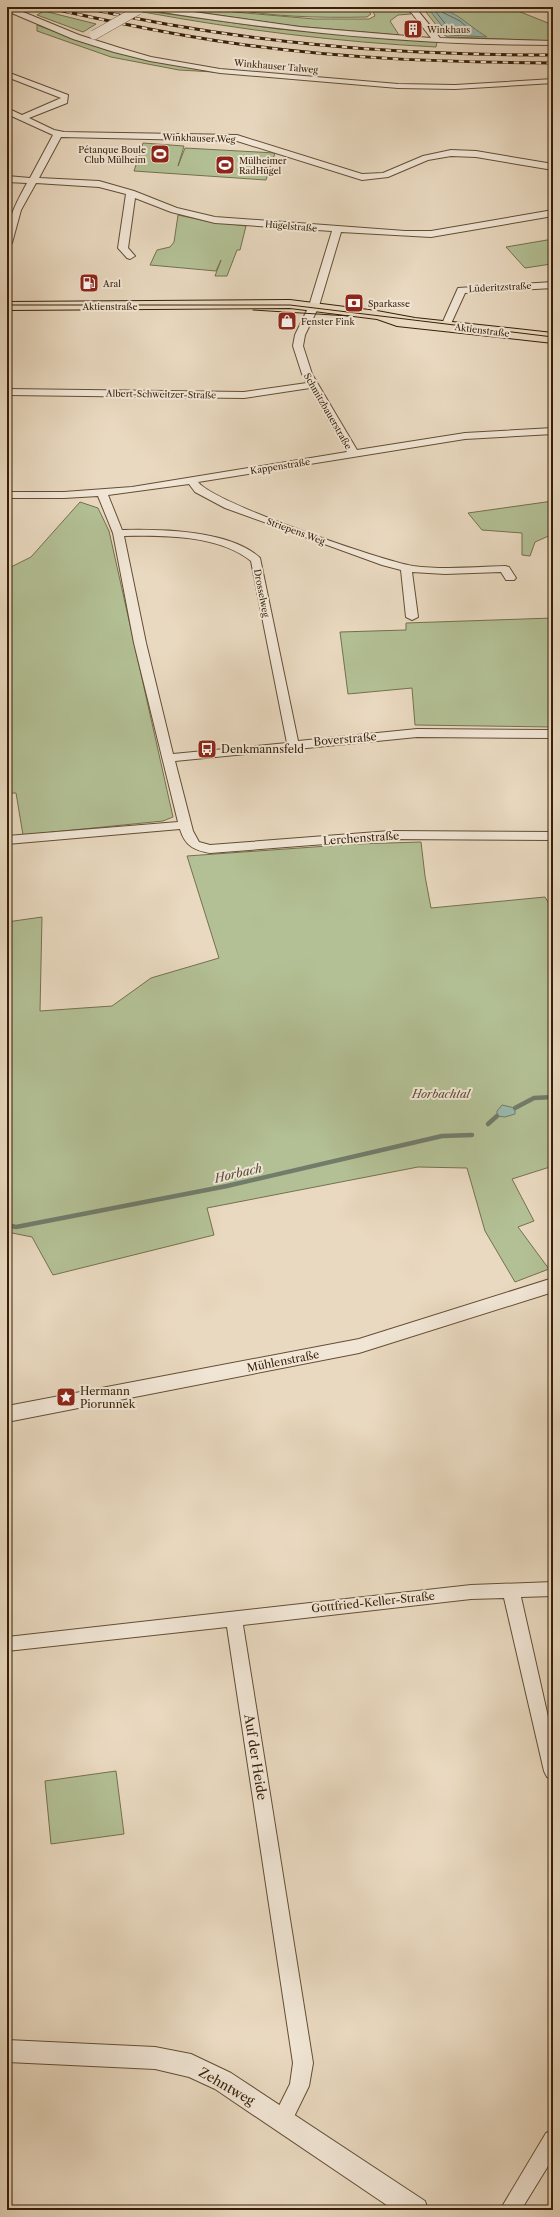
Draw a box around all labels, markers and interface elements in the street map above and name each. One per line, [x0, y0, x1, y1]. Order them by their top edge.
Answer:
building icon: Winkhaus [402, 18, 424, 40]
place label: Winkhaus [426, 24, 470, 35]
street label: Winkhauser Talweg [233, 57, 319, 75]
street label: Winkhauser Weg [161, 131, 236, 145]
sports icon: Pétanque Boule Club Mülheim [149, 143, 171, 165]
place label: Pétanque Boule Club Mülheim [78, 144, 147, 165]
sports icon: Mülheimer RadHügel [214, 154, 236, 176]
place label: Mülheimer RadHügel [239, 155, 287, 176]
street label: Hügelstraße [265, 218, 317, 234]
fuel station icon: Aral [78, 272, 100, 294]
place label: Aral [102, 278, 121, 289]
street label: Lüderitzstraße [468, 280, 532, 294]
bank icon: Sparkasse [343, 292, 365, 314]
place label: Sparkasse [368, 298, 410, 309]
street label: Aktienstraße [81, 301, 138, 312]
shop icon: Fenster Fink [276, 310, 298, 332]
place label: Fenster Fink [301, 316, 355, 327]
street label: Aktienstraße [453, 321, 510, 339]
street label: Schmitzbauerstraße [302, 371, 354, 451]
street label: Albert-Schweitzer-Straße [105, 388, 216, 400]
street label: Kappenstraße [249, 456, 311, 476]
street label: Striepens Weg [265, 515, 327, 547]
street label: Drosselweg [252, 568, 272, 618]
street label: Boverstraße [313, 729, 377, 749]
bus stop icon: Denkmannsfeld [196, 738, 218, 760]
place label: Denkmannsfeld [221, 742, 304, 756]
street label: Lerchenstraße [322, 828, 400, 848]
park label: Horbachtal [411, 1087, 472, 1101]
water label: Horbach [212, 1160, 263, 1186]
street label: Mühlenstraße [246, 1347, 320, 1375]
place label: Hermann Piorunnek [80, 1384, 136, 1411]
place icon: Hermann Piorunnek [55, 1386, 77, 1408]
street label: Gottfried-Keller-Straße [311, 1589, 435, 1615]
street label: Auf der Heide [241, 1712, 271, 1801]
street label: Zehntweg [196, 2064, 258, 2108]

